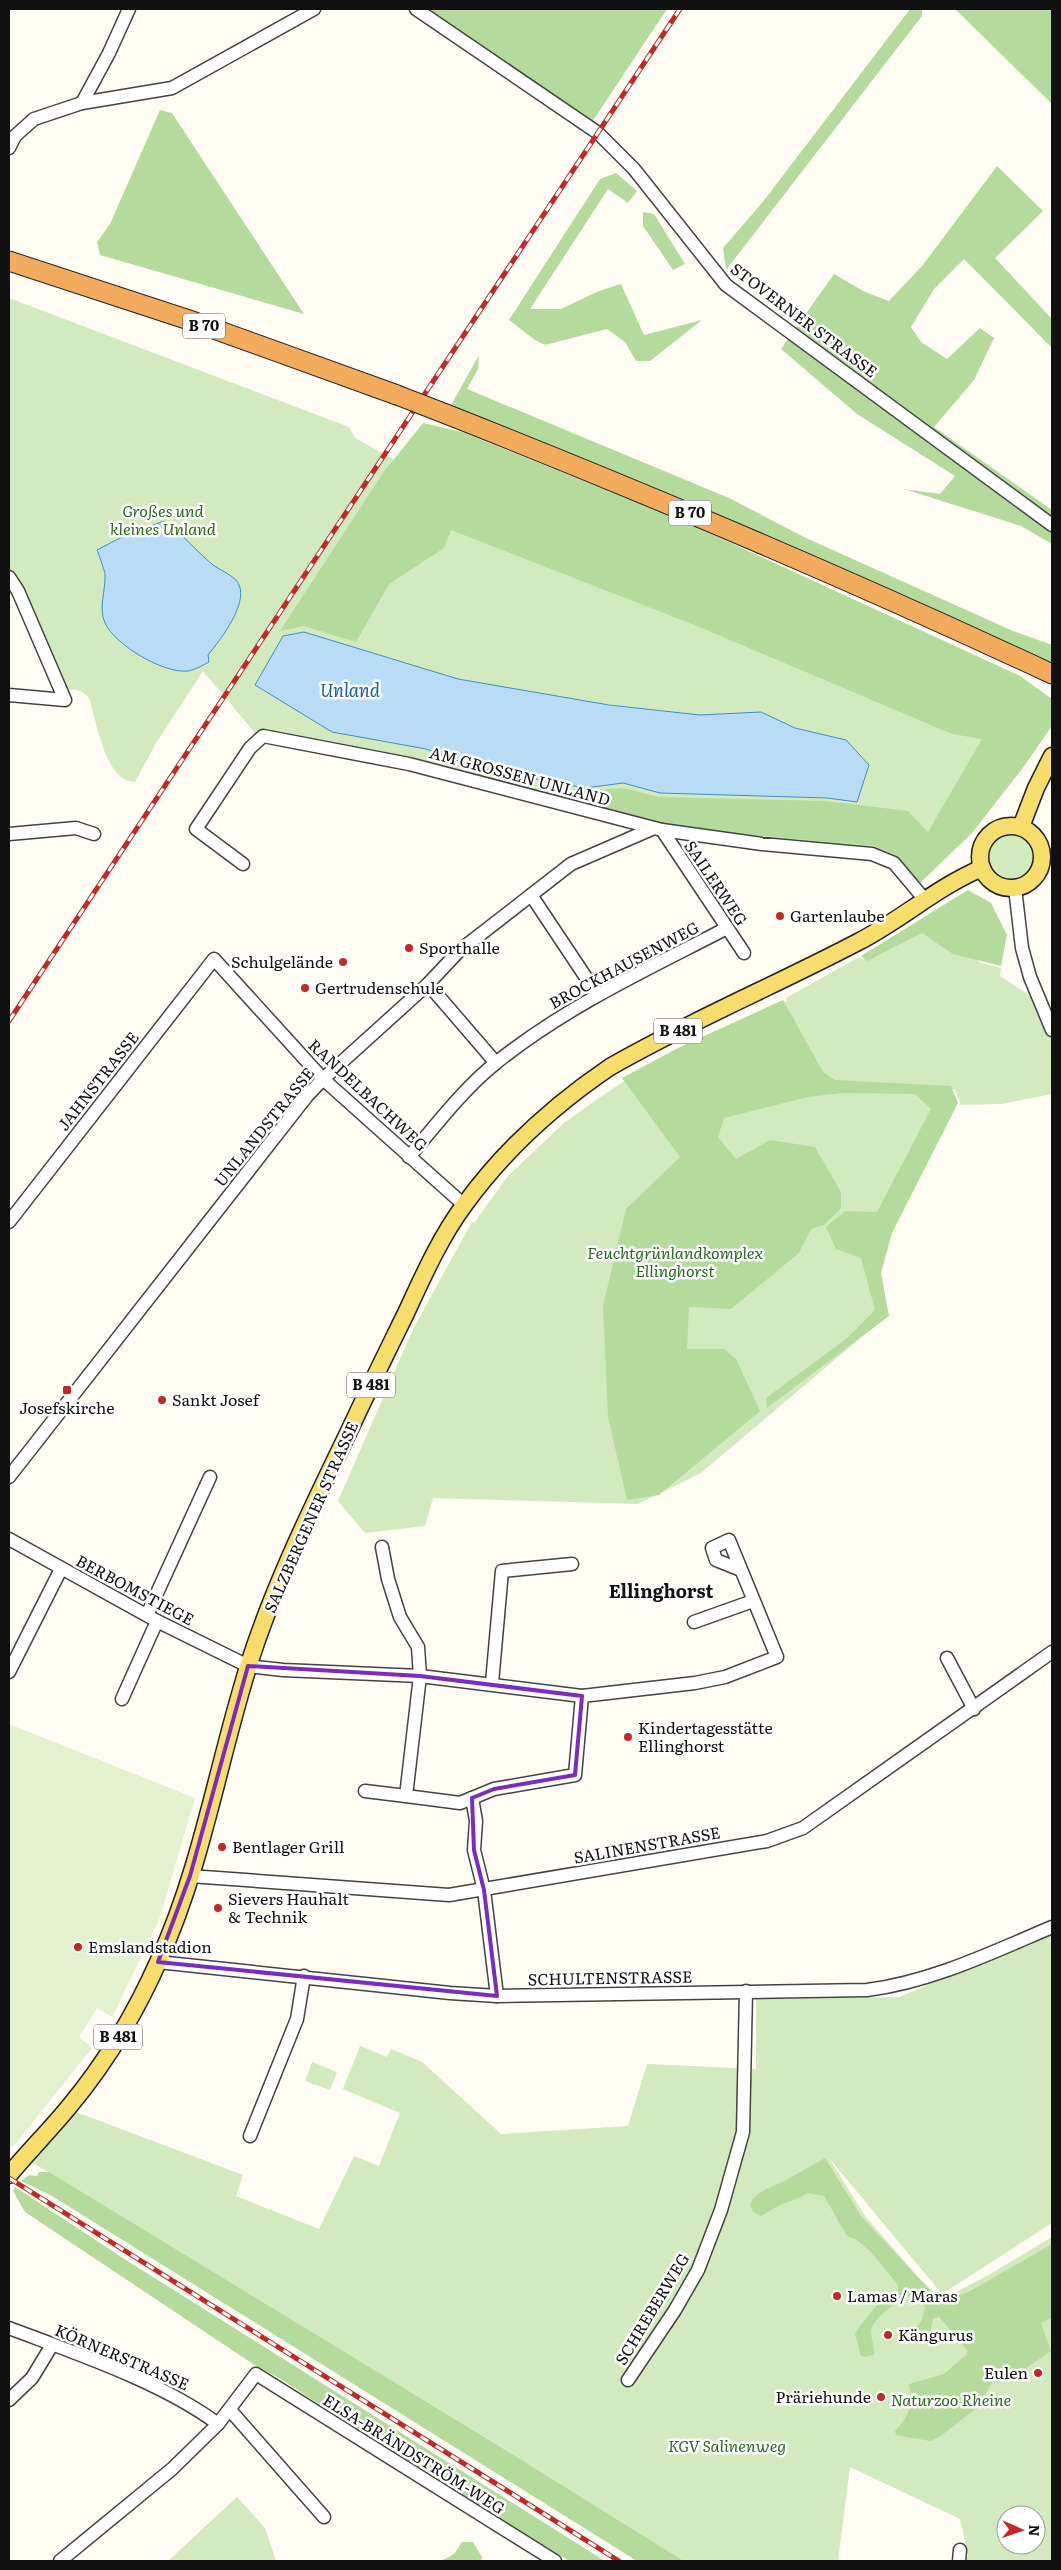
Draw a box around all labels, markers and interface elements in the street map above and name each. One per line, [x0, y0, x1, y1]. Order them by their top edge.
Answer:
street label: STOVERNER STRASSE [726, 256, 883, 382]
road number: B 70 [183, 314, 225, 338]
park label: Großes und kleines Unland [110, 498, 217, 540]
road number: B 70 [669, 500, 711, 526]
water label: Unland [320, 676, 381, 703]
street label: AM GROSSEN UNLAND [427, 739, 613, 811]
street label: SAILERWEG [679, 835, 754, 930]
place label: Gartenlaube [790, 903, 885, 927]
marker: Gartenlaube [774, 910, 786, 922]
street label: BROCKHAUSENWEG [544, 914, 703, 1014]
place label: Sporthalle [419, 935, 500, 959]
marker: Sporthalle [403, 942, 415, 954]
place label: Schulgelände [231, 949, 333, 973]
marker: Schulgelände [337, 956, 349, 968]
place label: Gertrudenschule [315, 975, 444, 999]
marker: Gertrudenschule [299, 982, 311, 994]
road number: B 481 [654, 1018, 702, 1044]
street label: JAHNSTRASSE [51, 1026, 144, 1135]
street label: RANDELBACHWEG [304, 1032, 434, 1156]
street label: UNLANDSTRASSE [207, 1061, 319, 1191]
park label: Feuchtgrünlandkomplex Ellinghorst [587, 1240, 763, 1282]
road number: B 481 [347, 1372, 395, 1398]
marker: Josefskirche [61, 1384, 73, 1396]
place label: Sankt Josef [172, 1387, 261, 1411]
marker: Sankt Josef [156, 1394, 168, 1406]
place label: Josefskirche [19, 1395, 115, 1419]
street label: SALZBERGENER STRASSE [257, 1417, 363, 1616]
street label: BERBOMSTIEGE [72, 1548, 199, 1630]
district label: Ellinghorst [609, 1577, 713, 1604]
place label: Kindertagesstätte Ellinghorst [638, 1715, 773, 1757]
marker: Kindertagesstätte Ellinghorst [622, 1731, 634, 1743]
street label: SALINENSTRASSE [572, 1819, 722, 1869]
place label: Bentlager Grill [232, 1834, 344, 1858]
marker: Bentlager Grill [216, 1841, 228, 1853]
place label: Sievers Hauhalt & Technik [228, 1886, 349, 1928]
marker: Sievers Hauhalt & Technik [212, 1902, 224, 1914]
place label: Emslandstadion [88, 1934, 212, 1958]
marker: Emslandstadion [72, 1941, 84, 1953]
street label: SCHULTENSTRASSE [528, 1964, 692, 1990]
road number: B 481 [94, 2024, 142, 2050]
street label: SCHREBERWEG [608, 2248, 694, 2369]
place label: Lamas / Maras [847, 2283, 958, 2307]
marker: Lamas / Maras [831, 2290, 843, 2302]
street label: KÖRNERSTRASSE [51, 2317, 193, 2395]
place label: Kängurus [898, 2322, 973, 2346]
marker: Kängurus [882, 2329, 894, 2341]
place label: Eulen [984, 2360, 1028, 2384]
marker: Eulen [1032, 2367, 1044, 2379]
place label: Präriehunde [776, 2384, 871, 2408]
street label: ELSA-BRÄNDSTRÖM-WEG [319, 2387, 510, 2519]
park label: Naturzoo Rheine [891, 2387, 1011, 2411]
marker: Präriehunde [875, 2391, 887, 2403]
park label: KGV Salinenweg [668, 2433, 786, 2457]
north arrow [996, 2505, 1046, 2555]
text: N [1025, 2524, 1045, 2537]

